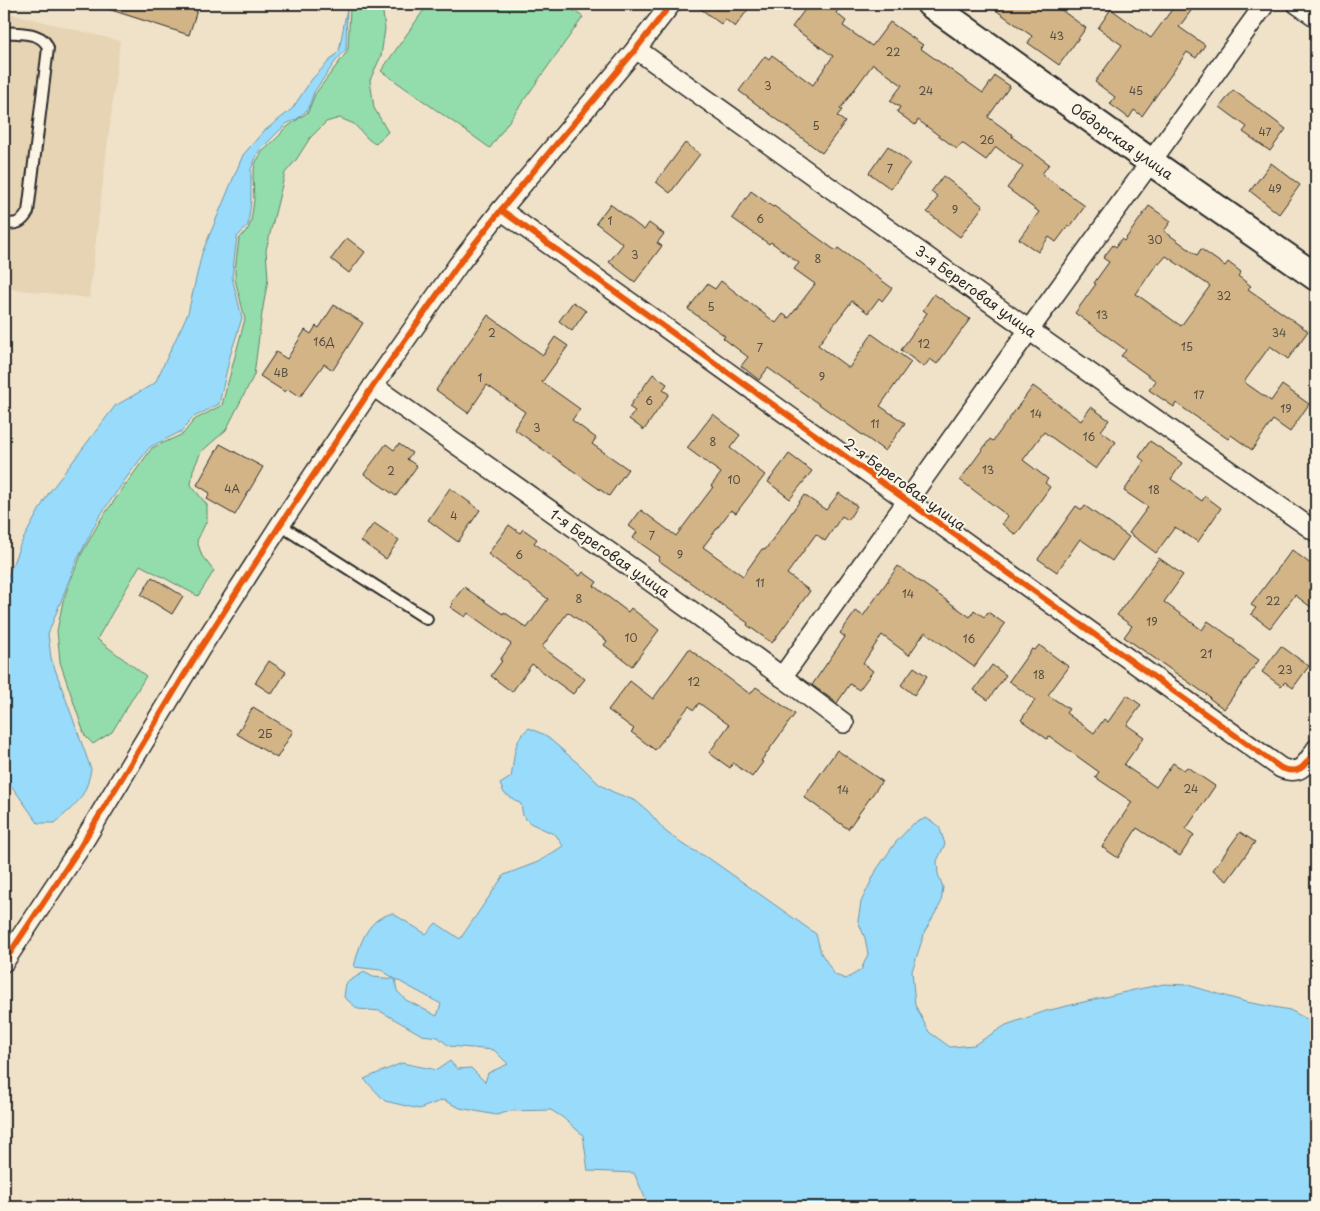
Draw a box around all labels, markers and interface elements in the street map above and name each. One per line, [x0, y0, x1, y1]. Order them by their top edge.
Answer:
house number: 43 [1050, 27, 1064, 44]
house number: 22 [886, 43, 900, 60]
house number: 3 [764, 77, 772, 94]
house number: 24 [919, 82, 933, 99]
house number: 45 [1129, 82, 1143, 99]
street label: Обдорская улица [1066, 98, 1178, 184]
house number: 5 [812, 117, 820, 134]
house number: 47 [1259, 123, 1272, 140]
house number: 26 [979, 131, 995, 148]
house number: 7 [887, 160, 893, 177]
house number: 49 [1268, 180, 1282, 197]
house number: 9 [952, 201, 958, 218]
house number: 6 [756, 210, 764, 227]
house number: 1 [608, 212, 613, 229]
house number: 30 [1147, 231, 1163, 248]
street label: 3-я Береговая улица [911, 240, 1041, 342]
house number: 3 [631, 246, 639, 263]
house number: 8 [815, 250, 822, 267]
house number: 32 [1217, 287, 1232, 304]
house number: 5 [707, 298, 715, 315]
house number: 13 [1096, 306, 1108, 323]
house number: 2 [488, 324, 496, 341]
house number: 34 [1272, 324, 1286, 341]
house number: 16Д [313, 333, 335, 350]
house number: 12 [918, 335, 931, 352]
house number: 15 [1181, 338, 1193, 355]
house number: 7 [757, 339, 763, 356]
house number: 4В [274, 364, 288, 381]
house number: 9 [819, 368, 825, 385]
house number: 1 [478, 369, 483, 386]
house number: 17 [1194, 386, 1205, 403]
house number: 6 [645, 392, 653, 409]
house number: 19 [1280, 400, 1292, 417]
house number: 14 [1030, 405, 1042, 422]
house number: 11 [870, 415, 880, 432]
house number: 3 [533, 419, 541, 436]
house number: 16 [1083, 428, 1096, 445]
house number: 8 [710, 433, 717, 450]
street label: 2-я Береговая улица [840, 433, 970, 536]
house number: 13 [982, 461, 994, 478]
house number: 2 [387, 462, 395, 479]
house number: 10 [728, 471, 740, 488]
house number: 4А [224, 480, 240, 497]
house number: 18 [1148, 481, 1160, 498]
street label: 1-я Береговая улица [546, 504, 675, 603]
house number: 4 [450, 507, 458, 524]
house number: 7 [649, 527, 655, 544]
house number: 6 [515, 546, 523, 563]
house number: 9 [677, 546, 683, 563]
house number: 11 [755, 574, 765, 591]
house number: 14 [902, 585, 914, 602]
house number: 8 [576, 590, 583, 607]
house number: 22 [1266, 592, 1280, 609]
house number: 19 [1146, 613, 1158, 630]
house number: 10 [625, 629, 637, 646]
house number: 16 [963, 630, 976, 647]
house number: 21 [1200, 645, 1212, 662]
house number: 23 [1278, 661, 1292, 678]
house number: 18 [1033, 666, 1045, 683]
house number: 12 [688, 673, 701, 690]
house number: 2Б [258, 725, 272, 742]
house number: 24 [1184, 780, 1198, 797]
house number: 14 [837, 781, 849, 798]

